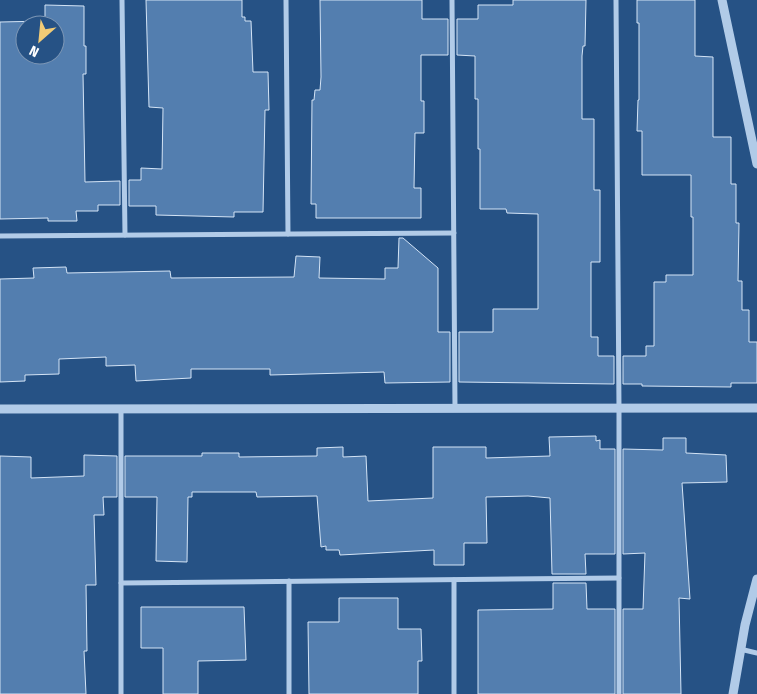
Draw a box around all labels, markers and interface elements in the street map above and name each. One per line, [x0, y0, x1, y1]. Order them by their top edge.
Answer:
north arrow [15, 15, 65, 65]
text: N [27, 42, 42, 61]

